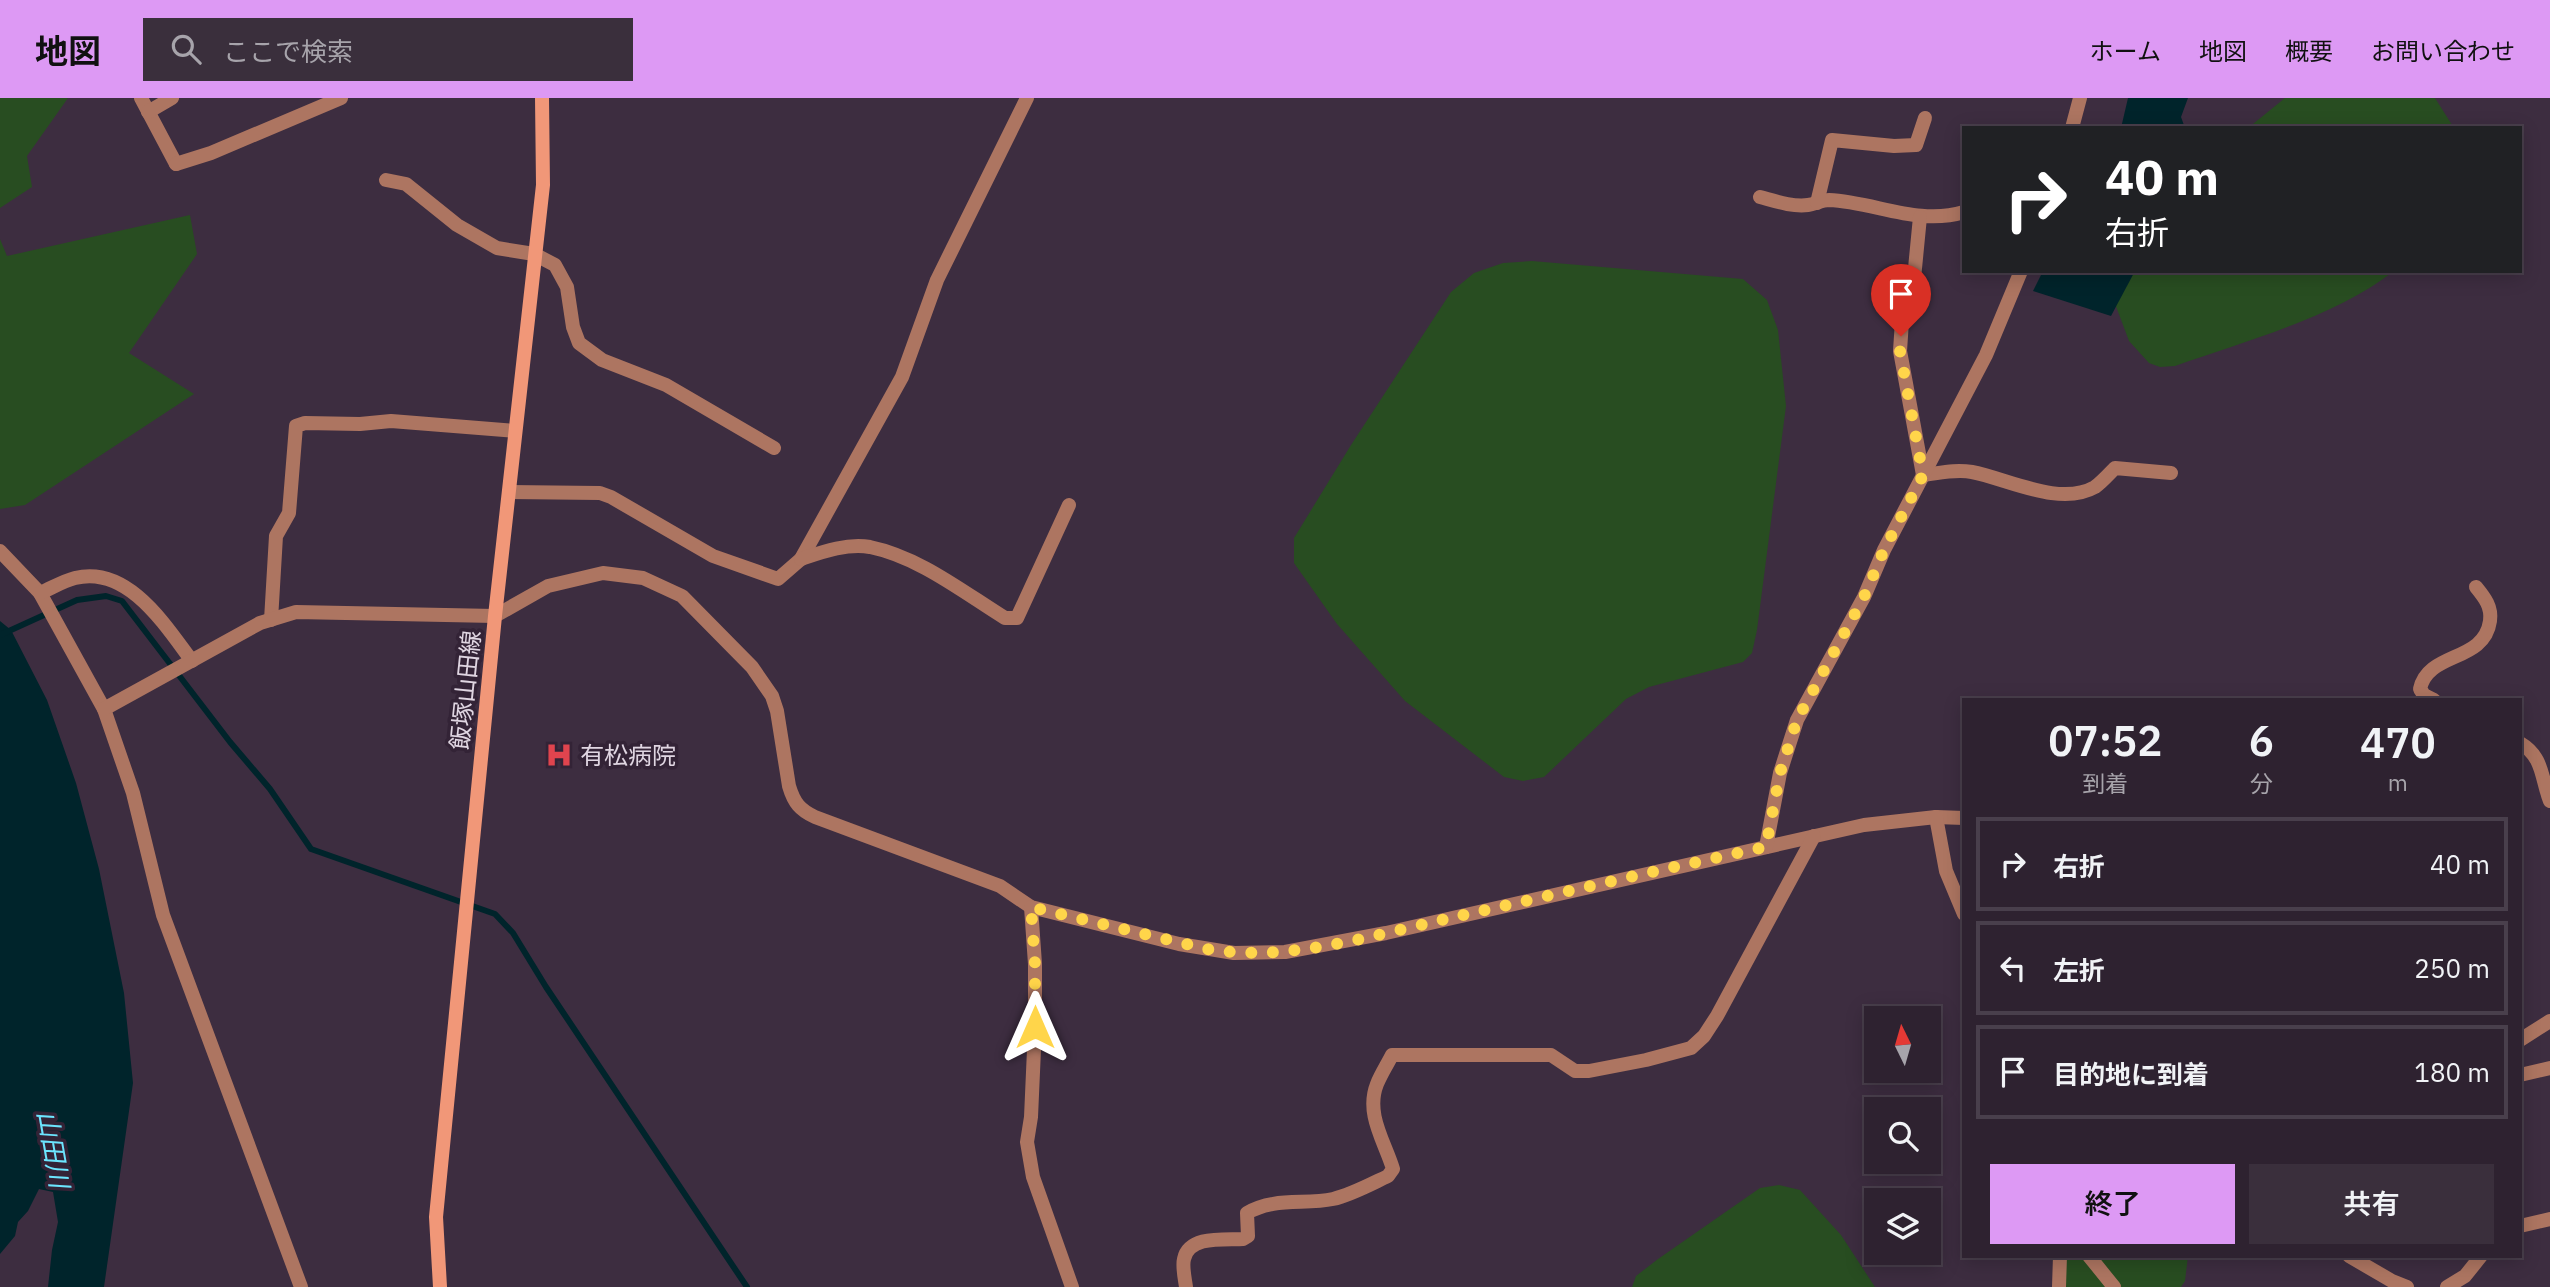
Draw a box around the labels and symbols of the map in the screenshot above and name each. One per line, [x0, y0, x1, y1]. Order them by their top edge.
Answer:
pin [1871, 264, 1931, 336]
street label: 飯塚山田線 [443, 629, 487, 751]
place label: 有松病院 [580, 739, 676, 771]
hospital icon: 有松病院 [544, 740, 574, 770]
position arrow [998, 990, 1072, 1064]
north arrow [1864, 1006, 1941, 1083]
water label: 山田川 [30, 1108, 78, 1193]

